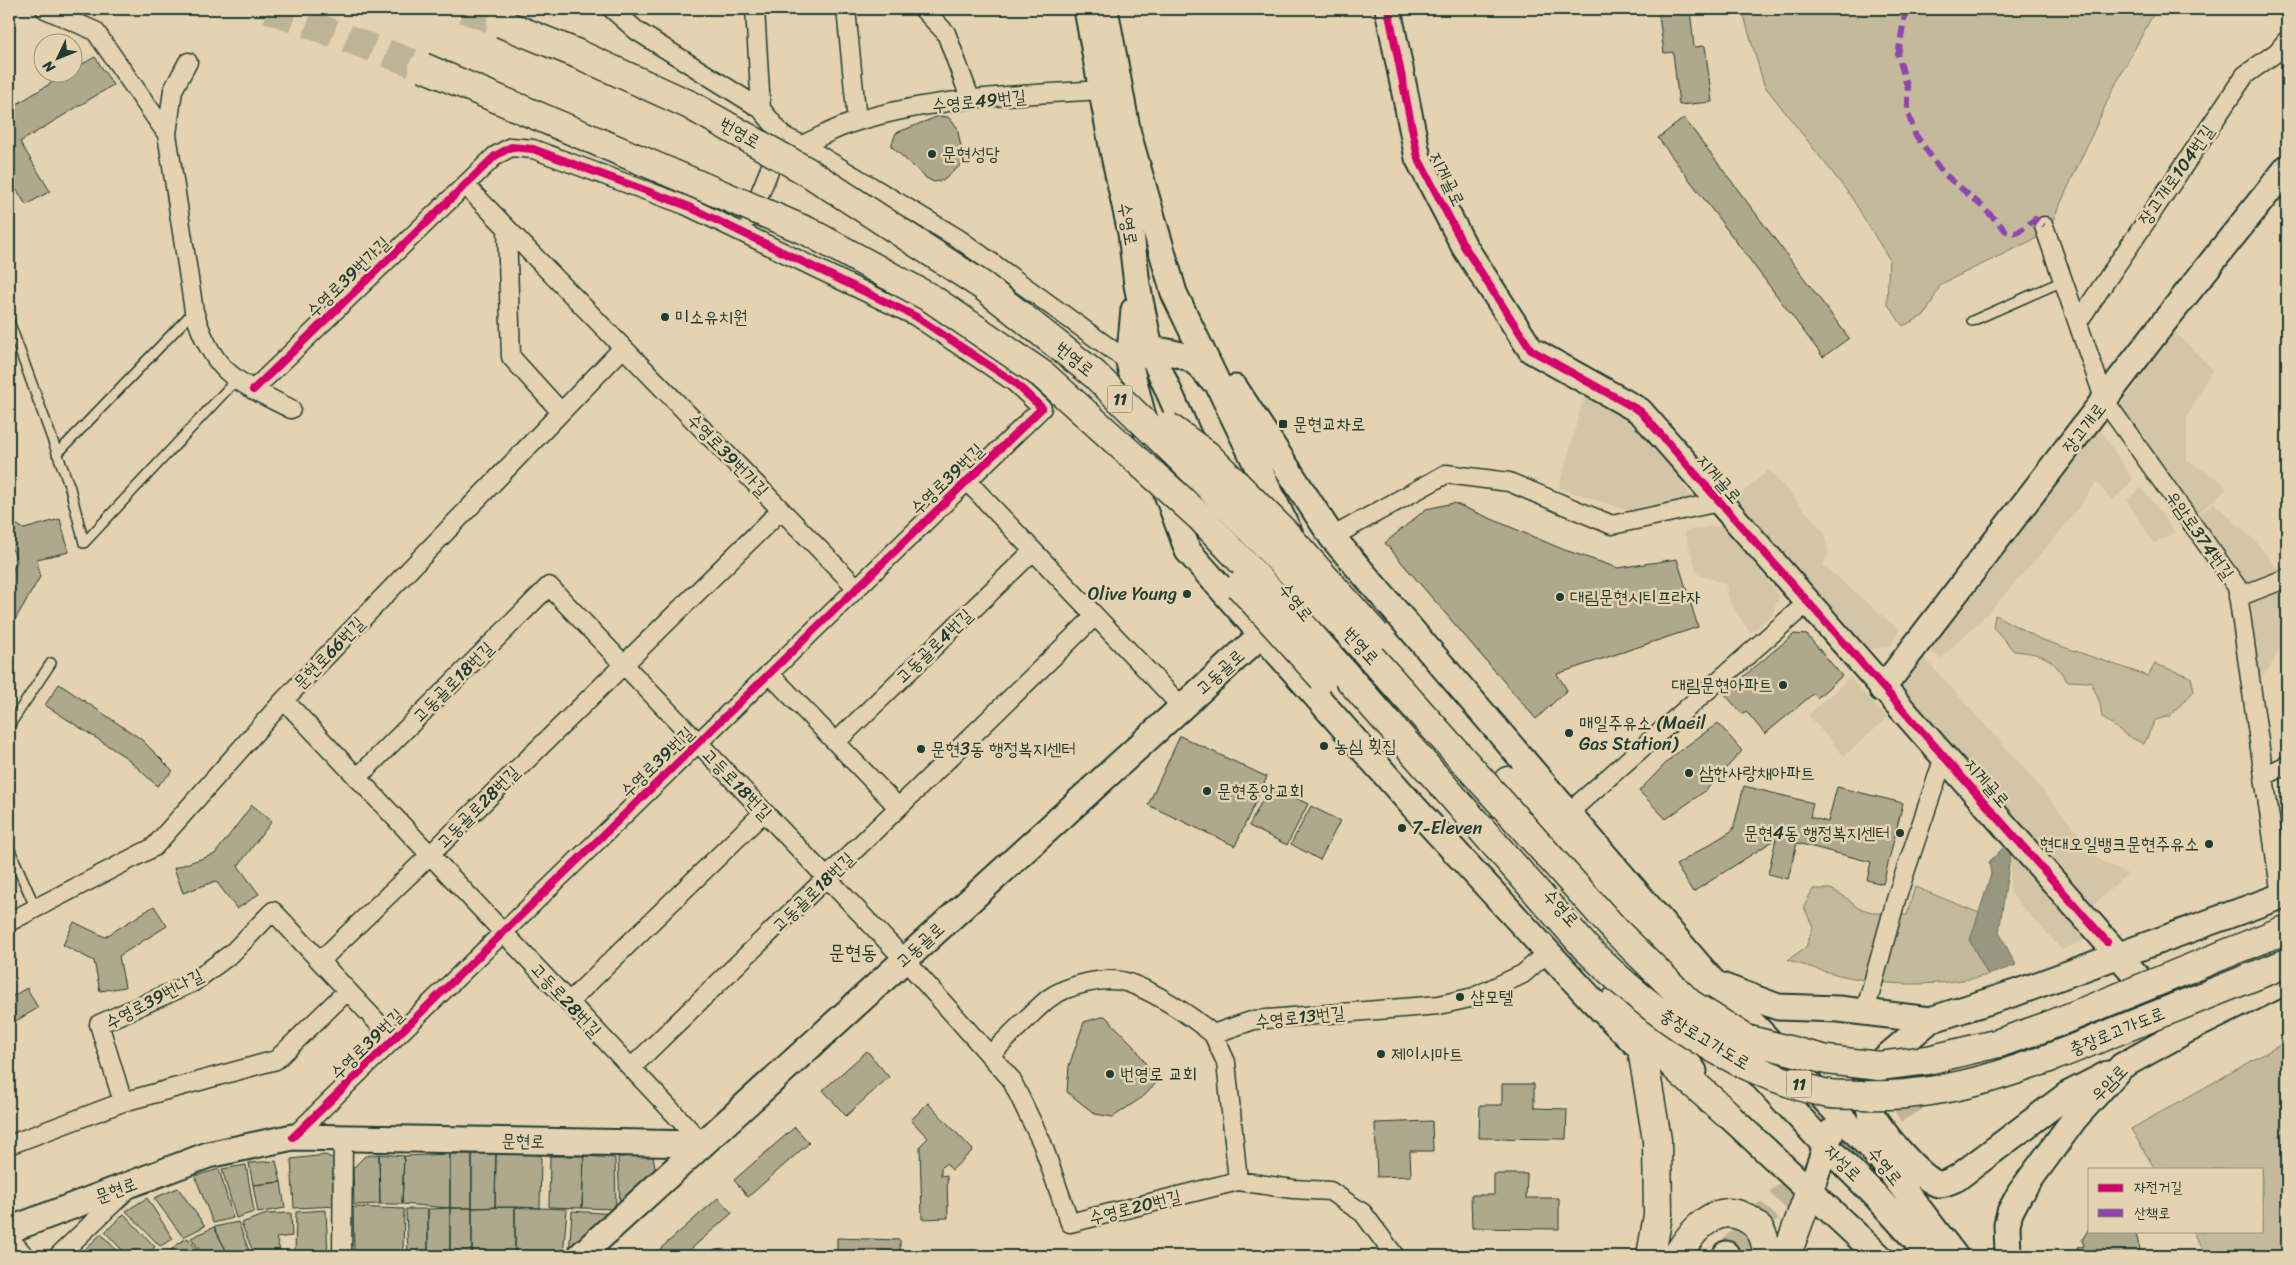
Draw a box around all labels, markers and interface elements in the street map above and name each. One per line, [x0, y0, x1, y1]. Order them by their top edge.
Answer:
north arrow [32, 32, 82, 82]
text: N [36, 54, 62, 79]
street label: 수영로49번길 [930, 80, 1028, 122]
street label: 번영로 [713, 108, 767, 158]
street label: 장고개로104번길 [2129, 117, 2223, 232]
place label: 문현성당 [942, 138, 1000, 170]
street label: 지게골로 [1420, 146, 1474, 212]
marker: 문현성당 [926, 148, 938, 160]
street label: 수영로 [1108, 200, 1148, 248]
street label: 수영로39번가길 [298, 228, 398, 326]
place label: 미소유치원 [675, 301, 747, 333]
marker: 미소유치원 [659, 311, 671, 323]
street label: 번영로 [1048, 333, 1102, 385]
road number: 11 [1108, 386, 1132, 412]
street label: 장고개로 [2054, 395, 2114, 461]
street label: 수영로39번가길 [679, 405, 777, 505]
place label: 문현교차로 [1293, 408, 1365, 440]
marker: 문현교차로 [1277, 418, 1289, 430]
street label: 수영로39번길 [902, 435, 992, 523]
street label: 지게골로 [1688, 447, 1750, 511]
street label: 우암로374번길 [2157, 483, 2243, 587]
street label: 수영로 [1270, 575, 1322, 629]
place label: Olive Young [1088, 578, 1177, 610]
place label: 대림문현시티프라자 [1570, 581, 1701, 613]
marker: Olive Young [1181, 588, 1193, 600]
marker: 대림문현시티프라자 [1554, 591, 1566, 603]
street label: 고동골로4번길 [888, 600, 981, 692]
street label: 문현로66번길 [285, 608, 373, 698]
street label: 번영로 [1335, 619, 1387, 673]
street label: 고동골로18번길 [404, 633, 502, 731]
street label: 고동골로 [1188, 641, 1252, 703]
place label: 대림문현아파트 [1672, 669, 1773, 701]
marker: 대림문현아파트 [1777, 679, 1789, 691]
place label: 매일주유소 (Maeil Gas Station) [1579, 707, 1706, 760]
street label: 수영로39번길 [612, 718, 702, 806]
marker: 매일주유소 (Maeil Gas Station) [1563, 727, 1575, 739]
place label: 농심 횟집 [1334, 730, 1397, 762]
place label: 문현3동 행정복지센터 [931, 733, 1076, 765]
street label: 고등로18번길 [694, 740, 780, 828]
marker: 농심 횟집 [1318, 740, 1330, 752]
marker: 문현3동 행정복지센터 [915, 743, 927, 755]
street label: 지게골로 [1956, 751, 2018, 815]
street label: 고동골로28번길 [428, 757, 528, 857]
place label: 삼한사랑채아파트 [1699, 757, 1815, 789]
marker: 삼한사랑채아파트 [1683, 767, 1695, 779]
place label: 문현중앙교회 [1217, 775, 1304, 807]
marker: 문현중앙교회 [1201, 785, 1213, 797]
place label: 7-Eleven [1412, 812, 1483, 844]
place label: 문현4동 행정복지센터 [1744, 817, 1890, 849]
marker: 7-Eleven [1396, 822, 1408, 834]
marker: 문현4동 행정복지센터 [1894, 827, 1906, 839]
place label: 현대오일뱅크문현주유소 [2040, 828, 2199, 860]
marker: 현대오일뱅크문현주유소 [2203, 838, 2215, 850]
street label: 고동골로18번길 [764, 843, 862, 940]
street label: 수영로 [1535, 881, 1587, 935]
street label: 고동골로 [888, 914, 952, 976]
district label: 문현동 [829, 935, 877, 970]
street label: 고등로28번길 [522, 955, 610, 1046]
street label: 수영로39번나길 [99, 959, 210, 1038]
place label: 샵모텔 [1470, 981, 1513, 1013]
marker: 샵모텔 [1454, 991, 1466, 1003]
street label: 수영로13번길 [1254, 996, 1347, 1038]
street label: 충장로고가도로 [2064, 997, 2170, 1065]
street label: 충장로고가도로 [1653, 999, 1757, 1079]
street label: 수영로39번길 [322, 1000, 412, 1088]
place label: 제이시마트 [1391, 1038, 1463, 1070]
marker: 제이시마트 [1375, 1048, 1387, 1060]
street label: 우암로 [2082, 1056, 2136, 1110]
place label: 번영로 교회 [1120, 1058, 1197, 1090]
marker: 번영로 교회 [1104, 1068, 1116, 1080]
road number: 11 [1786, 1070, 1812, 1098]
street label: 문현로 [501, 1125, 545, 1157]
street label: 자성로 [1816, 1136, 1870, 1190]
street label: 수영로 [1859, 1139, 1911, 1193]
street label: 문현로 [90, 1168, 142, 1212]
legend [2088, 1168, 2264, 1232]
text: 자전거길 [2134, 1174, 2182, 1200]
street label: 수영로20번길 [1085, 1180, 1185, 1234]
text: 산책로 [2134, 1200, 2170, 1226]

